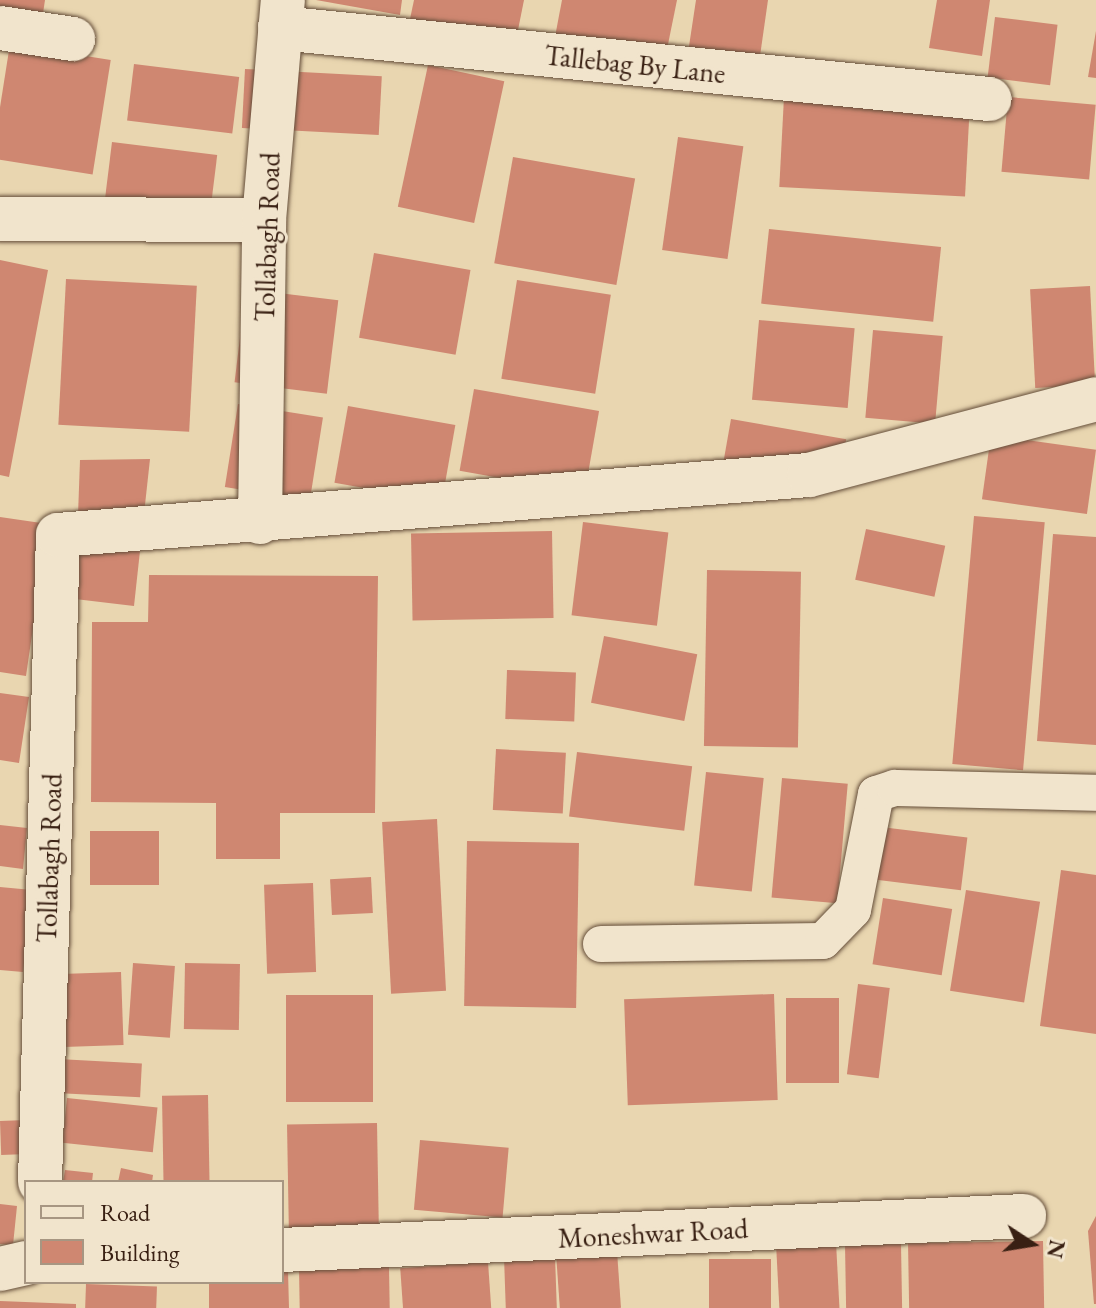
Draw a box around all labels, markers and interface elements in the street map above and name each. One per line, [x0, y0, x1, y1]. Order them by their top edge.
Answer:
street label: Tallebag By Lane [543, 38, 727, 90]
street label: Tollabagh Road [247, 152, 287, 322]
street label: Tollabagh Road [29, 773, 69, 943]
legend [24, 1180, 284, 1284]
text: Road [100, 1197, 150, 1228]
north arrow [992, 1204, 1072, 1284]
street label: Moneshwar Road [557, 1211, 749, 1255]
text: Building [100, 1237, 180, 1268]
text: N [1040, 1237, 1072, 1261]

